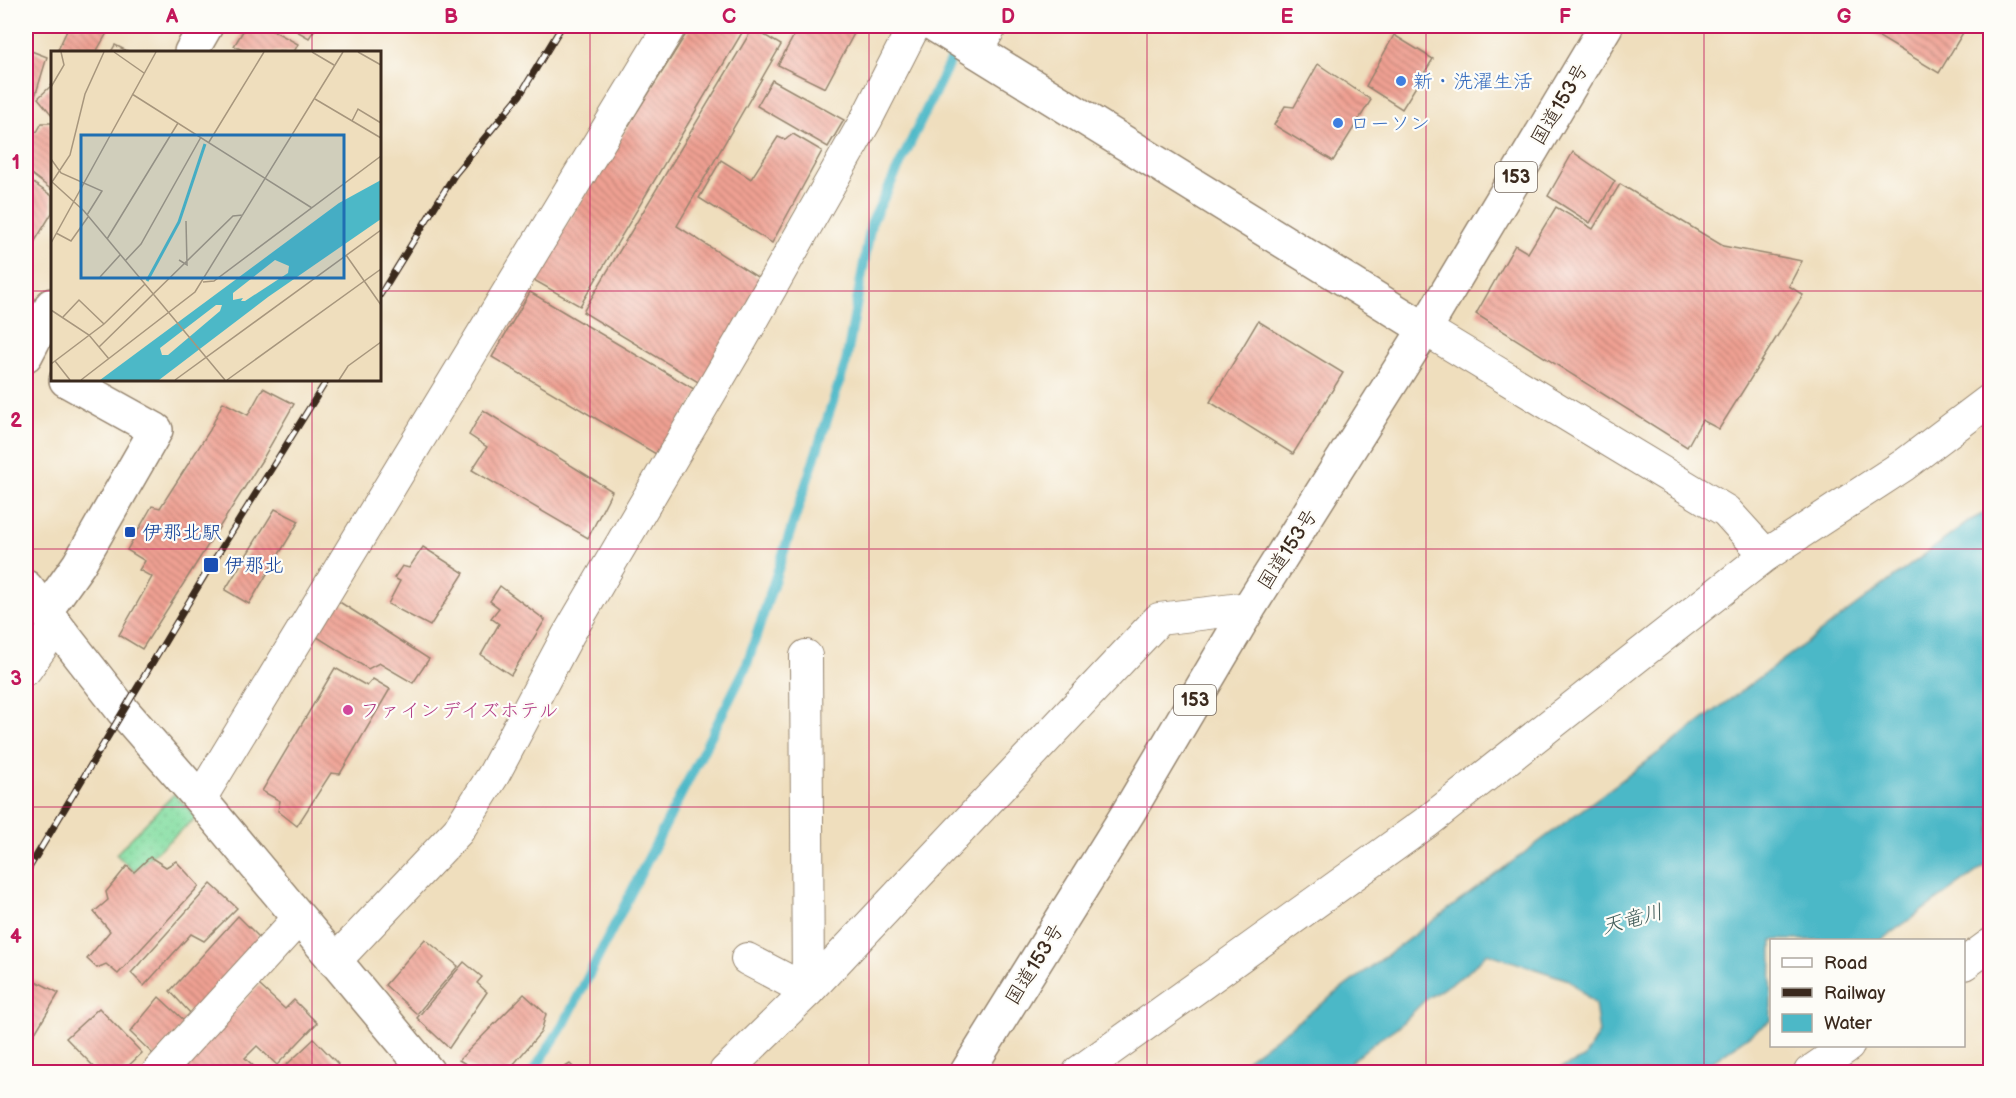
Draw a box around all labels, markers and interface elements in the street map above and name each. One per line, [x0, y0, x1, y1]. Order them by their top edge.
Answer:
text: A [165, 5, 179, 29]
text: B [444, 5, 458, 29]
text: C [722, 5, 736, 29]
text: D [1001, 5, 1015, 29]
text: E [1281, 5, 1294, 29]
text: F [1559, 5, 1571, 29]
text: G [1837, 5, 1852, 29]
inset map [51, 51, 381, 381]
street label: 国道153号 [1526, 59, 1594, 150]
place label: 新・洗濯生活 [1413, 70, 1533, 94]
marker: 新・洗濯生活 [1394, 74, 1408, 88]
place label: ローソン [1350, 112, 1430, 136]
marker: ローソン [1331, 116, 1345, 130]
text: 1 [12, 151, 20, 175]
road number: 153 [1495, 162, 1537, 192]
text: 2 [10, 409, 22, 433]
street label: 国道153号 [1253, 505, 1323, 594]
place label: 伊那北駅 [142, 521, 222, 545]
marker: 伊那北駅 [123, 525, 137, 539]
place label: 伊那北 [224, 554, 284, 578]
marker: 伊那北 [202, 556, 220, 574]
text: 3 [10, 667, 22, 691]
road number: 153 [1174, 685, 1216, 715]
place label: ファインデイズホテル [360, 699, 559, 723]
marker: ファインデイズホテル [341, 703, 355, 717]
water label: 天竜川 [1598, 899, 1666, 940]
street label: 国道153号 [1000, 919, 1069, 1010]
text: 4 [10, 925, 22, 949]
legend [1770, 939, 1965, 1047]
text: Road [1824, 953, 1868, 974]
text: Railway [1824, 983, 1886, 1004]
text: Water [1824, 1013, 1872, 1034]

